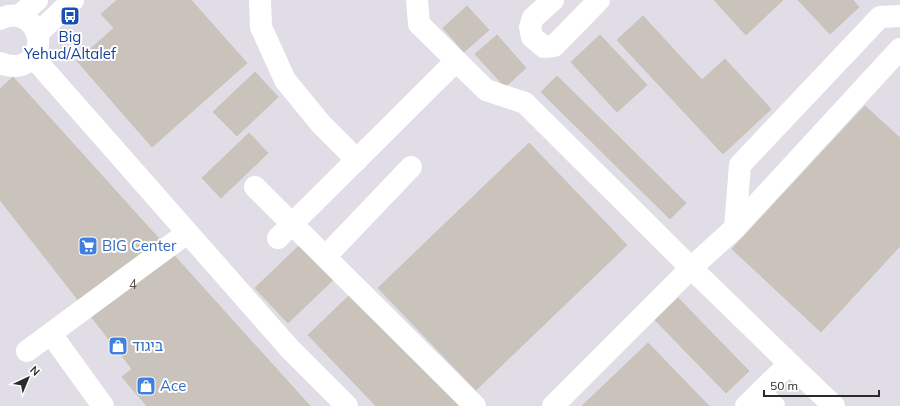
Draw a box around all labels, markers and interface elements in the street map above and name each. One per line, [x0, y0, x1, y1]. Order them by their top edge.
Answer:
bus stop icon: Big Yehud/Altalef [59, 5, 81, 27]
place label: Big Yehud/Altalef [23, 27, 117, 63]
supermarket icon: BIG Center [77, 235, 99, 257]
place label: BIG Center [102, 236, 177, 255]
house number: 4 [129, 276, 137, 292]
shop icon: ביגוד [107, 335, 129, 357]
place label: ביגוד [132, 336, 164, 355]
north arrow [8, 358, 48, 398]
text: N [27, 363, 43, 379]
scale bar [764, 372, 879, 398]
shop icon: Ace [135, 375, 157, 397]
place label: Ace [160, 376, 186, 395]
text: 50 m [770, 378, 798, 393]

